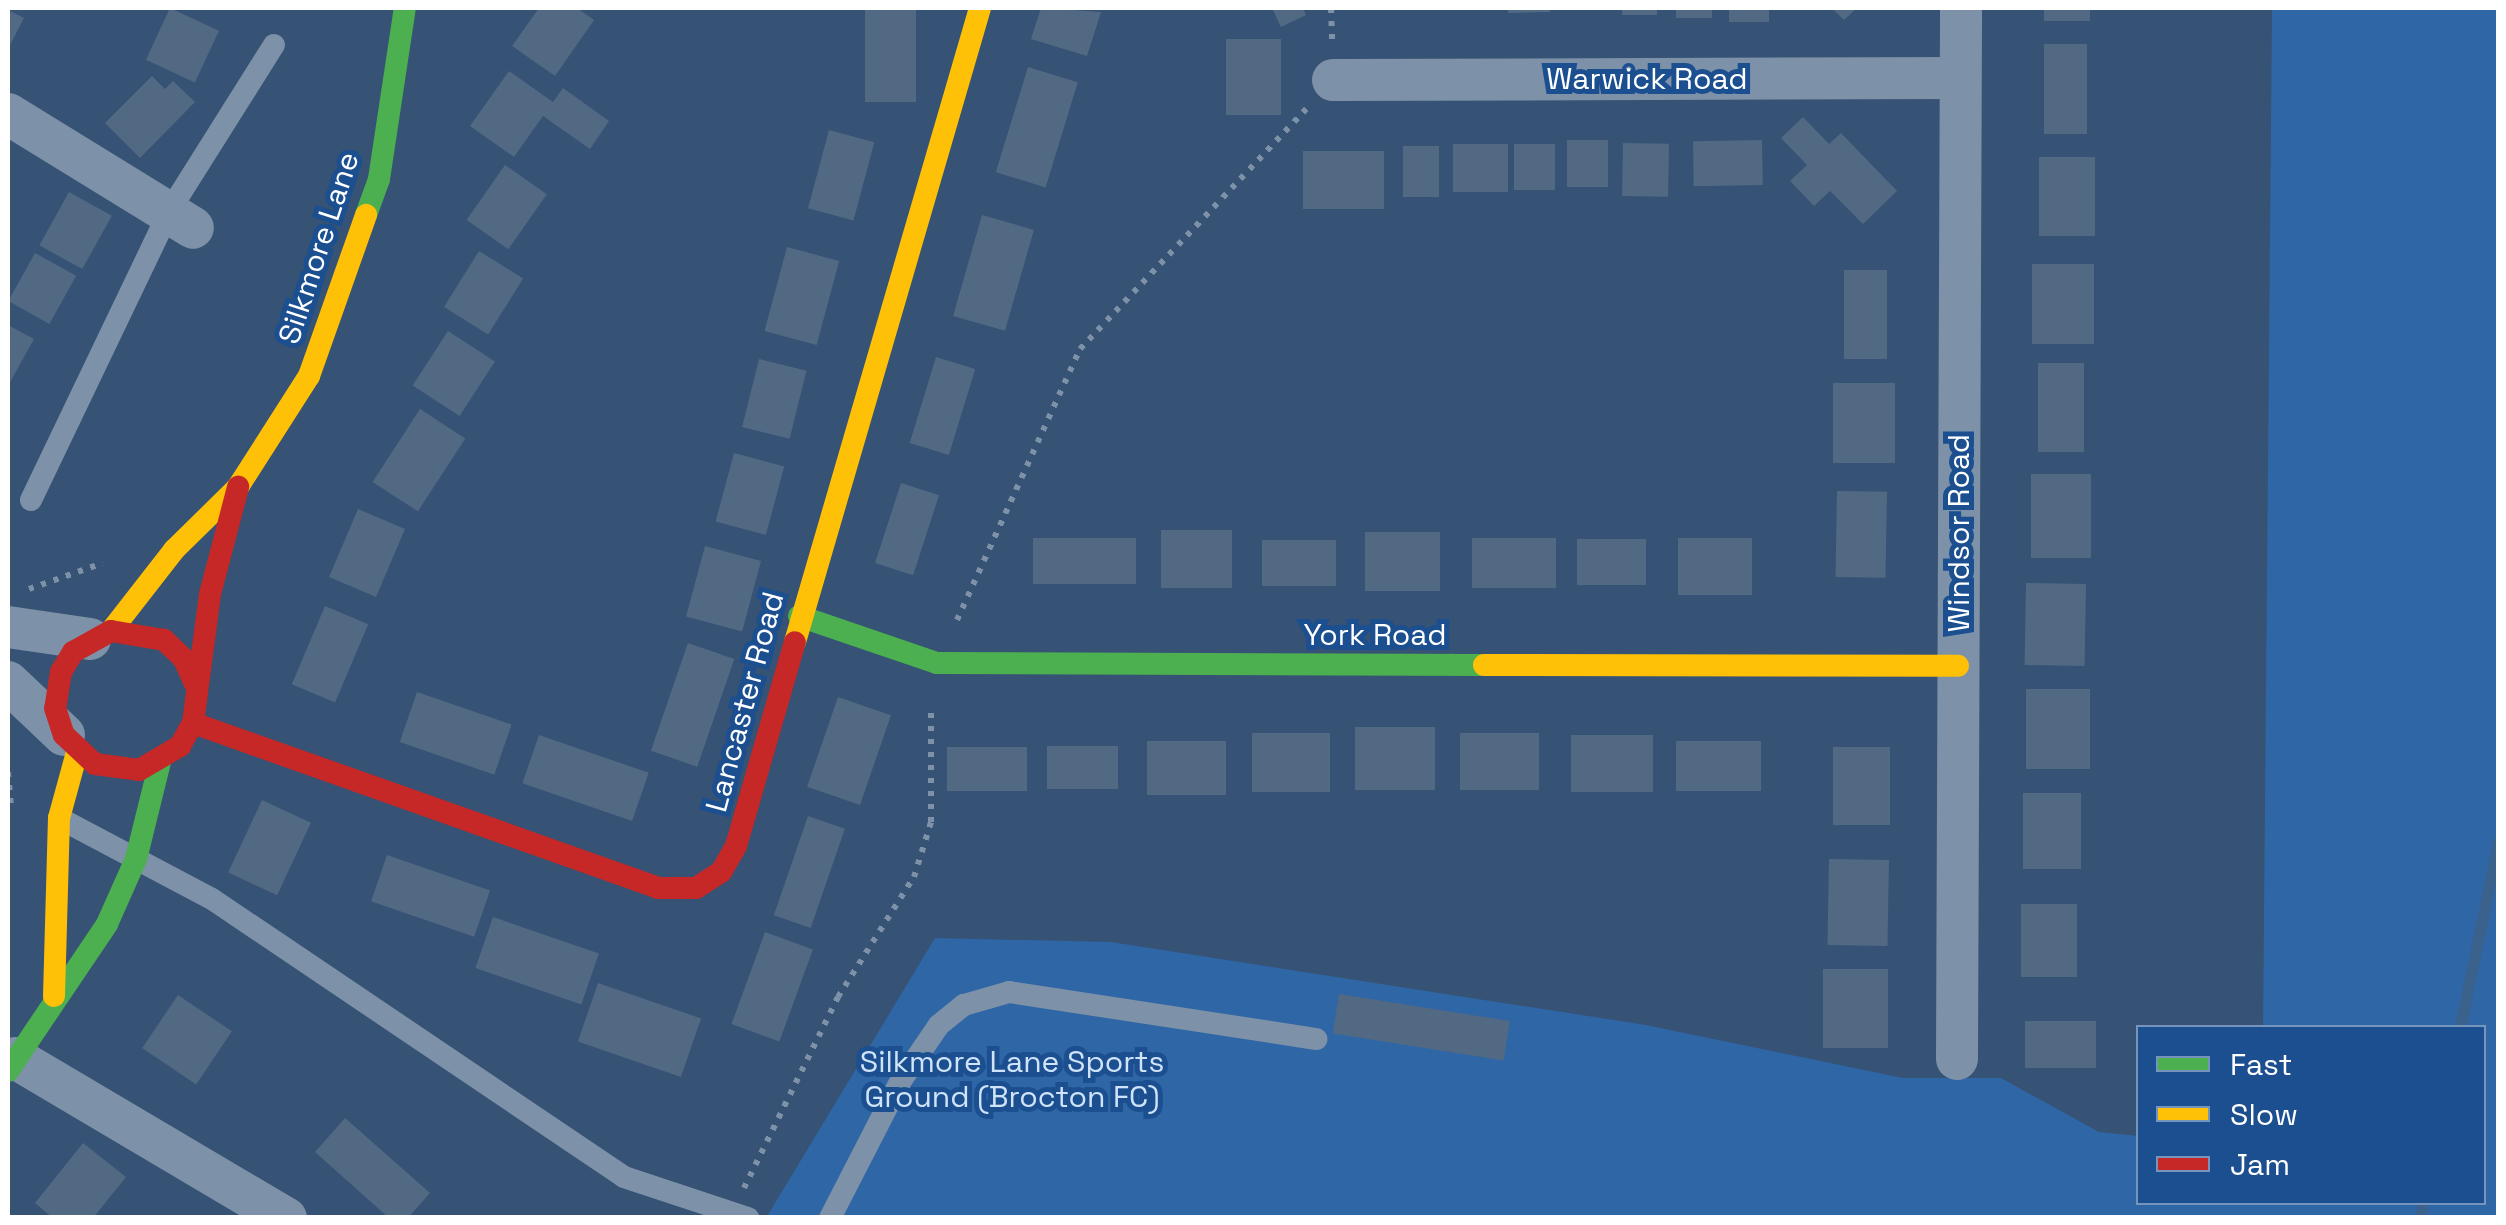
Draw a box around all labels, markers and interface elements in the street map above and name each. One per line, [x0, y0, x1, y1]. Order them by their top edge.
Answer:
street label: Warwick Road [1546, 61, 1748, 97]
street label: Silkmore Lane [271, 148, 367, 348]
street label: Windsor Road [1941, 434, 1977, 632]
street label: Lancaster Road [698, 588, 792, 816]
street label: York Road [1303, 617, 1447, 653]
legend [2136, 1025, 2486, 1205]
park label: Silkmore Lane Sports Ground (Brocton FC) [860, 1044, 1164, 1114]
text: Fast [2230, 1045, 2292, 1084]
text: Slow [2230, 1095, 2298, 1134]
text: Jam [2230, 1145, 2290, 1184]

